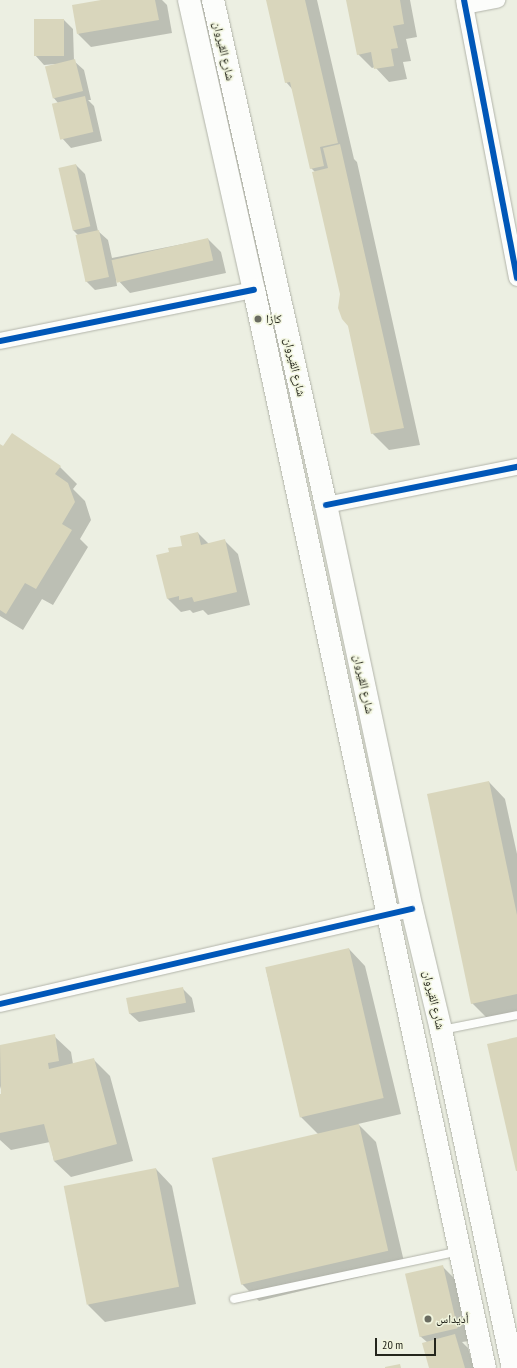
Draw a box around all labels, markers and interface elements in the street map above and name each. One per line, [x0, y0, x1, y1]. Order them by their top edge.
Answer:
street label: شارع القيروان [210, 20, 238, 82]
place label: كازا [266, 312, 282, 326]
marker: كازا [253, 314, 263, 324]
street label: شارع القيروان [281, 336, 309, 398]
street label: شارع القيروان [351, 653, 377, 715]
street label: شارع القيروان [420, 969, 448, 1031]
place label: أديداس [436, 1312, 469, 1326]
marker: أديداس [423, 1314, 433, 1324]
scale bar [377, 1330, 438, 1356]
text: 20 m [382, 1337, 403, 1352]

